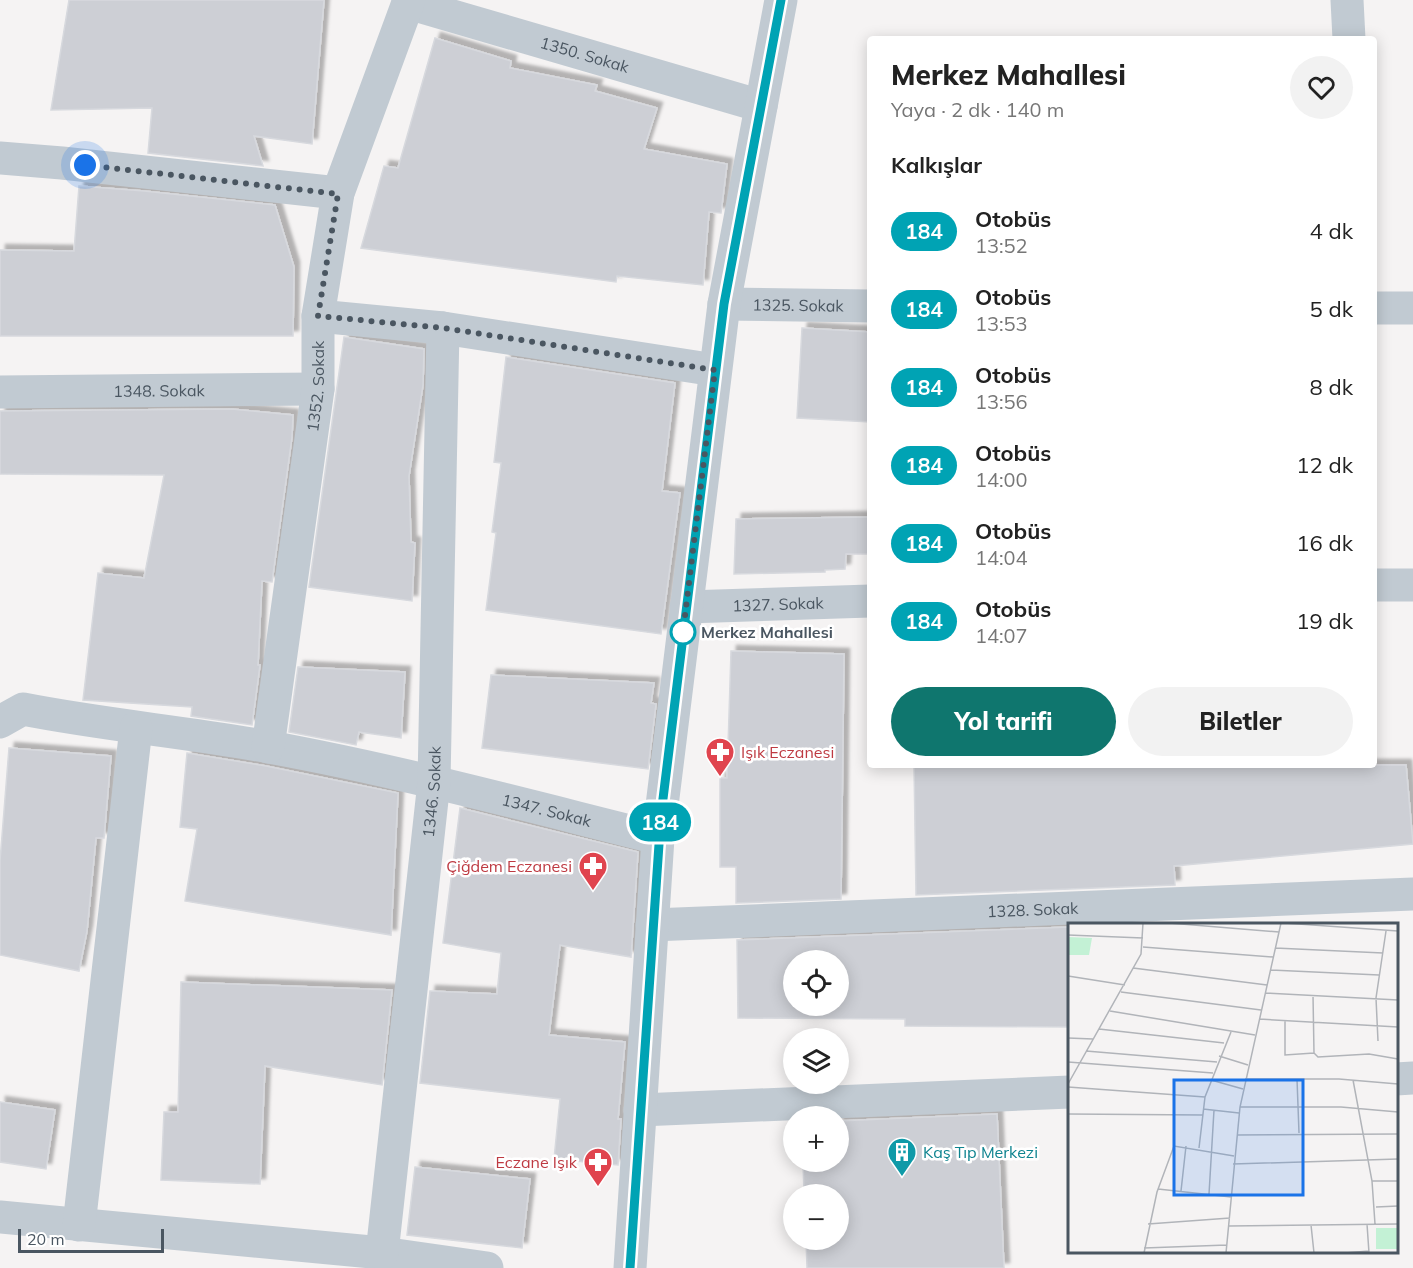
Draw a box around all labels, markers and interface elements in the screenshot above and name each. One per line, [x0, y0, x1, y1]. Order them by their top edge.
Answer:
street label: 1350. Sokak [538, 32, 632, 77]
button: heart [1290, 56, 1353, 119]
text: Merkez Mahallesi [891, 57, 1126, 92]
text: Yaya · 2 dk · 140 m [891, 97, 1064, 122]
your location [70, 150, 100, 180]
text: Kalkışlar [891, 151, 982, 179]
text: Otobüs [975, 205, 1051, 233]
text: 4 dk [1310, 217, 1353, 245]
text: 184 [905, 218, 943, 244]
text: 13:52 [975, 233, 1028, 258]
text: Otobüs [975, 283, 1051, 311]
street label: 1325. Sokak [752, 294, 845, 316]
text: 5 dk [1310, 295, 1353, 323]
text: 184 [905, 296, 943, 322]
text: 13:53 [975, 311, 1028, 336]
street label: 1352. Sokak [302, 340, 328, 433]
text: Otobüs [975, 361, 1051, 389]
text: 8 dk [1310, 373, 1353, 401]
text: 184 [905, 374, 943, 400]
street label: 1348. Sokak [113, 380, 206, 401]
text: 13:56 [975, 389, 1028, 414]
text: Otobüs [975, 439, 1051, 467]
text: 12 dk [1296, 451, 1353, 479]
text: 184 [905, 452, 943, 478]
text: 14:00 [975, 467, 1028, 492]
text: Otobüs [975, 517, 1051, 545]
text: 16 dk [1296, 529, 1353, 557]
text: 184 [905, 530, 943, 556]
text: 14:04 [975, 545, 1028, 570]
street label: 1327. Sokak [732, 592, 825, 615]
text: Otobüs [975, 595, 1051, 623]
text: 19 dk [1296, 607, 1353, 635]
text: 184 [905, 608, 943, 634]
marker: Merkez Mahallesi [670, 619, 696, 645]
place label: Merkez Mahallesi [701, 622, 833, 642]
text: 14:07 [975, 623, 1028, 648]
button: Yol tarifi [891, 687, 1116, 756]
button: Biletler [1128, 687, 1353, 756]
pharmacy icon: Işık Eczanesi [704, 736, 736, 778]
place label: Işık Eczanesi [741, 742, 834, 762]
street label: 1346. Sokak [418, 745, 445, 838]
street label: 1347. Sokak [500, 789, 594, 831]
line badge: 184 [626, 802, 694, 842]
text: 184 [641, 809, 679, 835]
pharmacy icon: Çiğdem Eczanesi [577, 850, 609, 892]
place label: Çiğdem Eczanesi [446, 856, 572, 876]
street label: 1328. Sokak [987, 898, 1080, 921]
inset map [1068, 923, 1398, 1253]
map controls [783, 950, 849, 1250]
button: locate [783, 950, 849, 1016]
button: layers [783, 1028, 849, 1094]
button: + [783, 1106, 849, 1172]
building icon: Kaş Tıp Merkezi [886, 1136, 918, 1178]
place label: Kaş Tıp Merkezi [923, 1142, 1038, 1162]
pharmacy icon: Eczane Işık [582, 1146, 614, 1188]
place label: Eczane Işık [496, 1152, 578, 1172]
button: − [783, 1184, 849, 1250]
scale bar [18, 1226, 164, 1254]
text: 20 m [27, 1229, 64, 1249]

